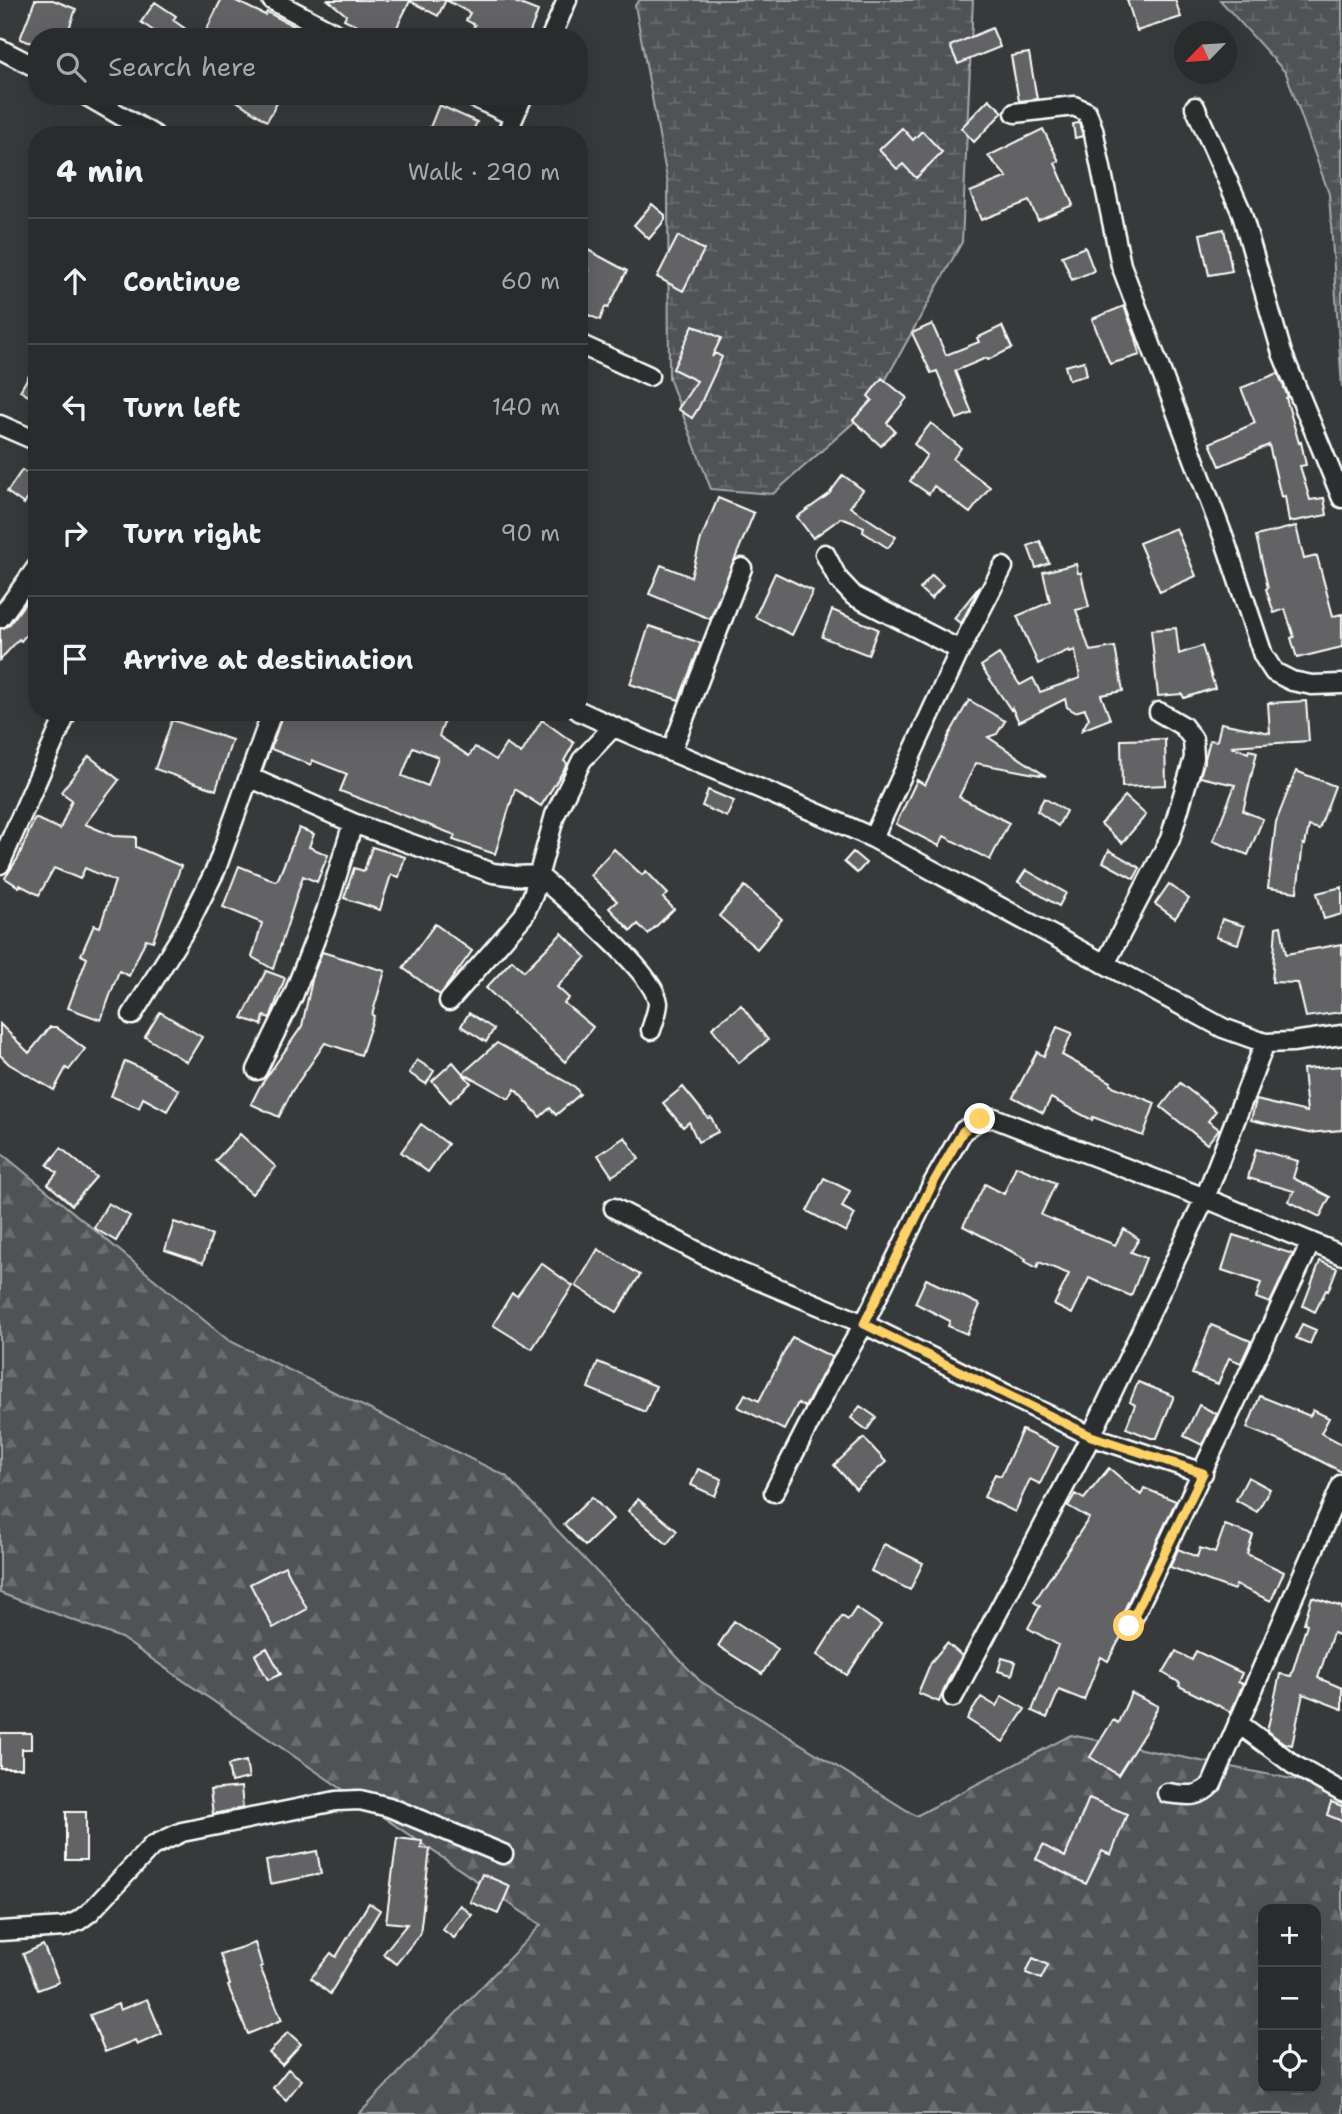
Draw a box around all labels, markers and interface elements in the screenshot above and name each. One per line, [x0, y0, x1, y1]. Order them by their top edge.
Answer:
north arrow [1174, 21, 1237, 84]
search box [28, 28, 588, 105]
icon: search [52, 48, 90, 86]
text: Search here [108, 49, 257, 84]
text: 4 min [56, 151, 143, 192]
text: Walk · 290 m [408, 157, 560, 187]
icon: ahead [56, 262, 94, 300]
text: Continue [123, 264, 241, 299]
text: 60 m [501, 266, 560, 296]
icon: left [56, 388, 94, 426]
text: Turn left [123, 390, 240, 425]
text: 140 m [492, 392, 560, 422]
icon: right [56, 514, 94, 552]
text: Turn right [123, 516, 261, 551]
text: 90 m [500, 518, 560, 548]
icon: arrive [56, 640, 94, 678]
text: Arrive at destination [123, 642, 413, 677]
route end [964, 1103, 995, 1134]
route start [1113, 1610, 1144, 1641]
map controls [1258, 1904, 1321, 2093]
button: + [1258, 1904, 1321, 1967]
button: − [1258, 1967, 1321, 2030]
button: locate [1258, 2030, 1321, 2093]

